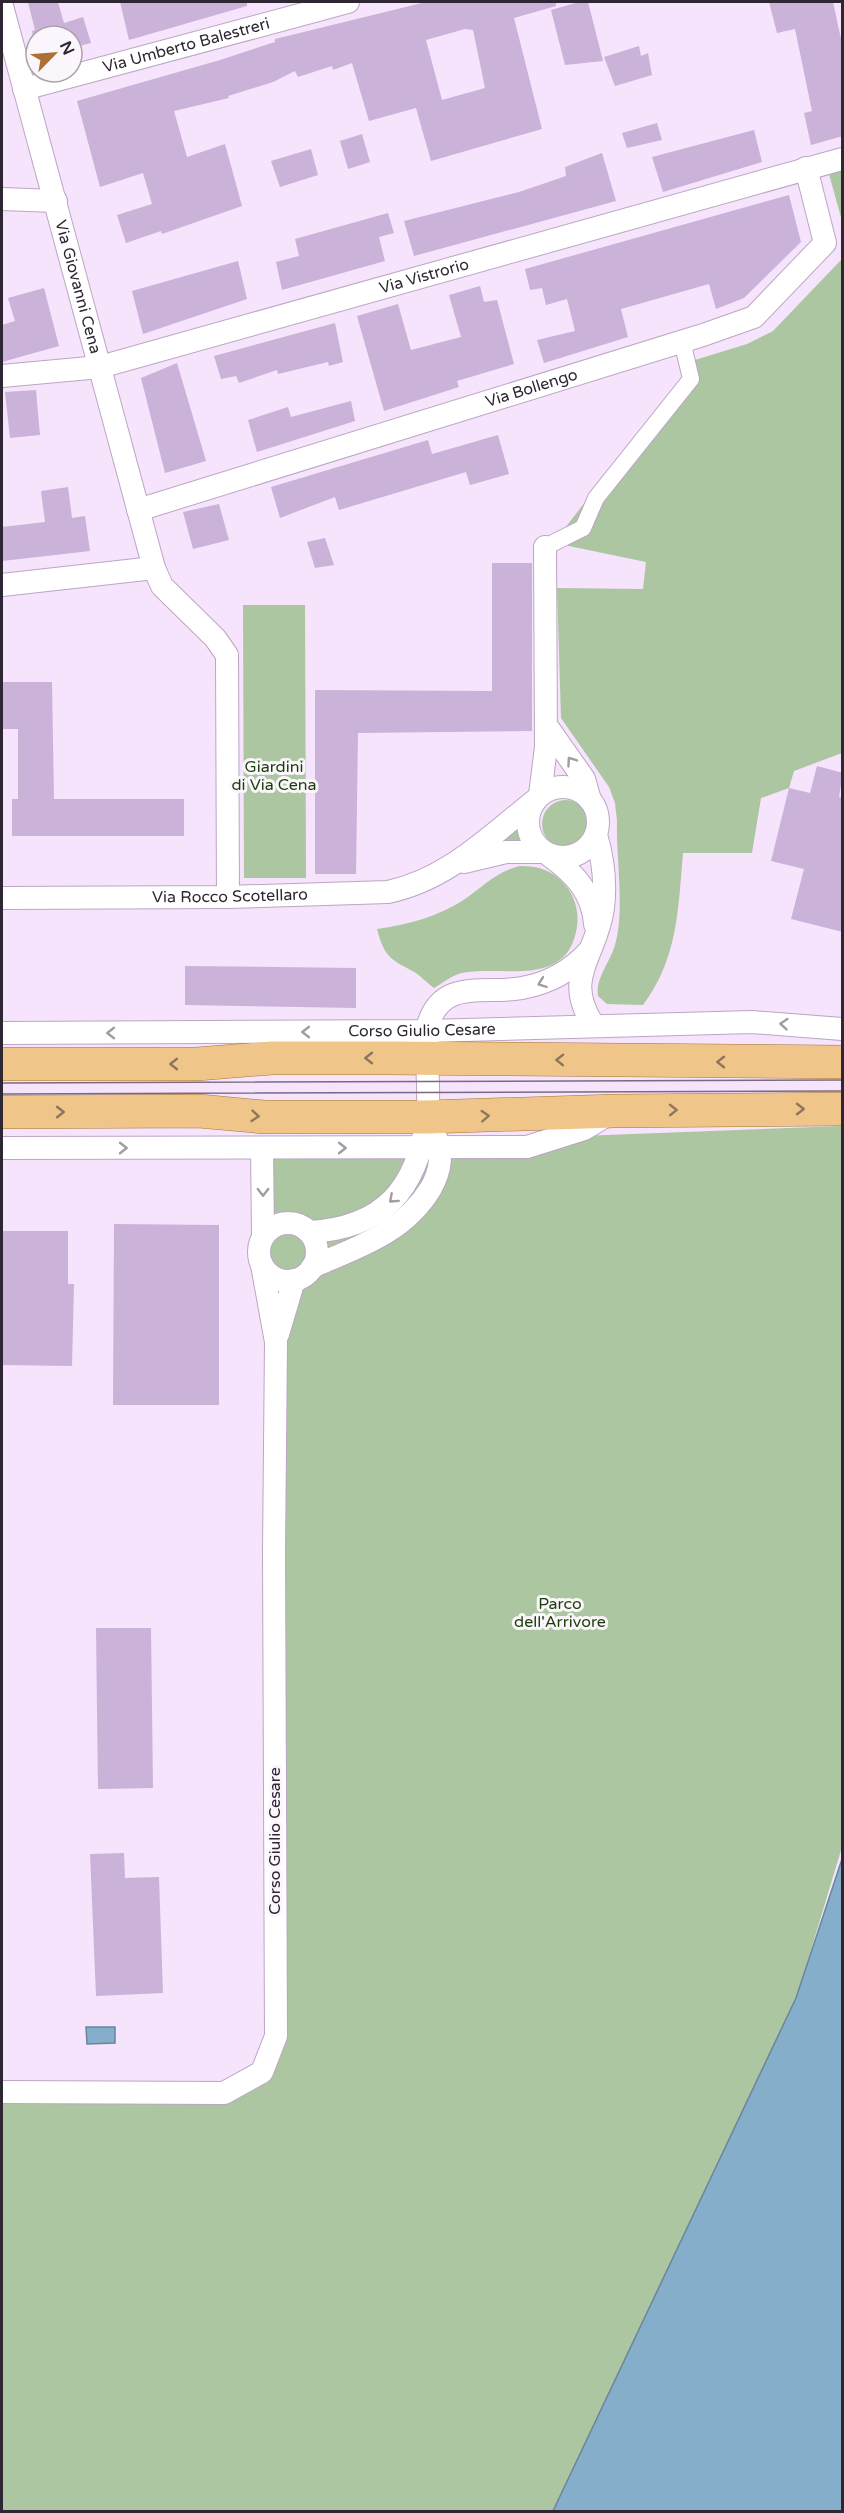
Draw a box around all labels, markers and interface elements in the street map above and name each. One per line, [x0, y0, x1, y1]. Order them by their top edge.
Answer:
street label: Via Umberto Balestreri [101, 13, 272, 77]
north arrow [24, 24, 84, 84]
text: N [55, 38, 78, 58]
street label: Via Giovanni Cena [50, 218, 106, 356]
street label: Via Vistrorio [377, 254, 471, 298]
street label: Via Bollengo [483, 364, 580, 412]
one-way arrow [567, 756, 578, 767]
park label: Giardini di Via Cena [232, 757, 316, 795]
street label: Via Rocco Scotellaro [152, 885, 308, 907]
one-way arrow [537, 975, 547, 988]
one-way arrow [780, 1017, 789, 1030]
street label: Corso Giulio Cesare [348, 1019, 496, 1041]
one-way arrow [302, 1026, 311, 1038]
one-way arrow [107, 1027, 116, 1039]
one-way arrow [365, 1052, 374, 1064]
one-way arrow [555, 1054, 564, 1066]
one-way arrow [717, 1056, 726, 1068]
one-way arrow [170, 1058, 179, 1070]
one-way arrow [796, 1103, 805, 1115]
one-way arrow [668, 1104, 677, 1116]
one-way arrow [55, 1106, 64, 1118]
one-way arrow [250, 1109, 259, 1122]
one-way arrow [481, 1109, 490, 1122]
one-way arrow [118, 1142, 127, 1154]
one-way arrow [338, 1142, 347, 1154]
one-way arrow [257, 1188, 269, 1197]
one-way arrow [390, 1192, 400, 1203]
park label: Parco dell'Arrivore [514, 1594, 606, 1632]
street label: Corso Giulio Cesare [265, 1767, 285, 1915]

